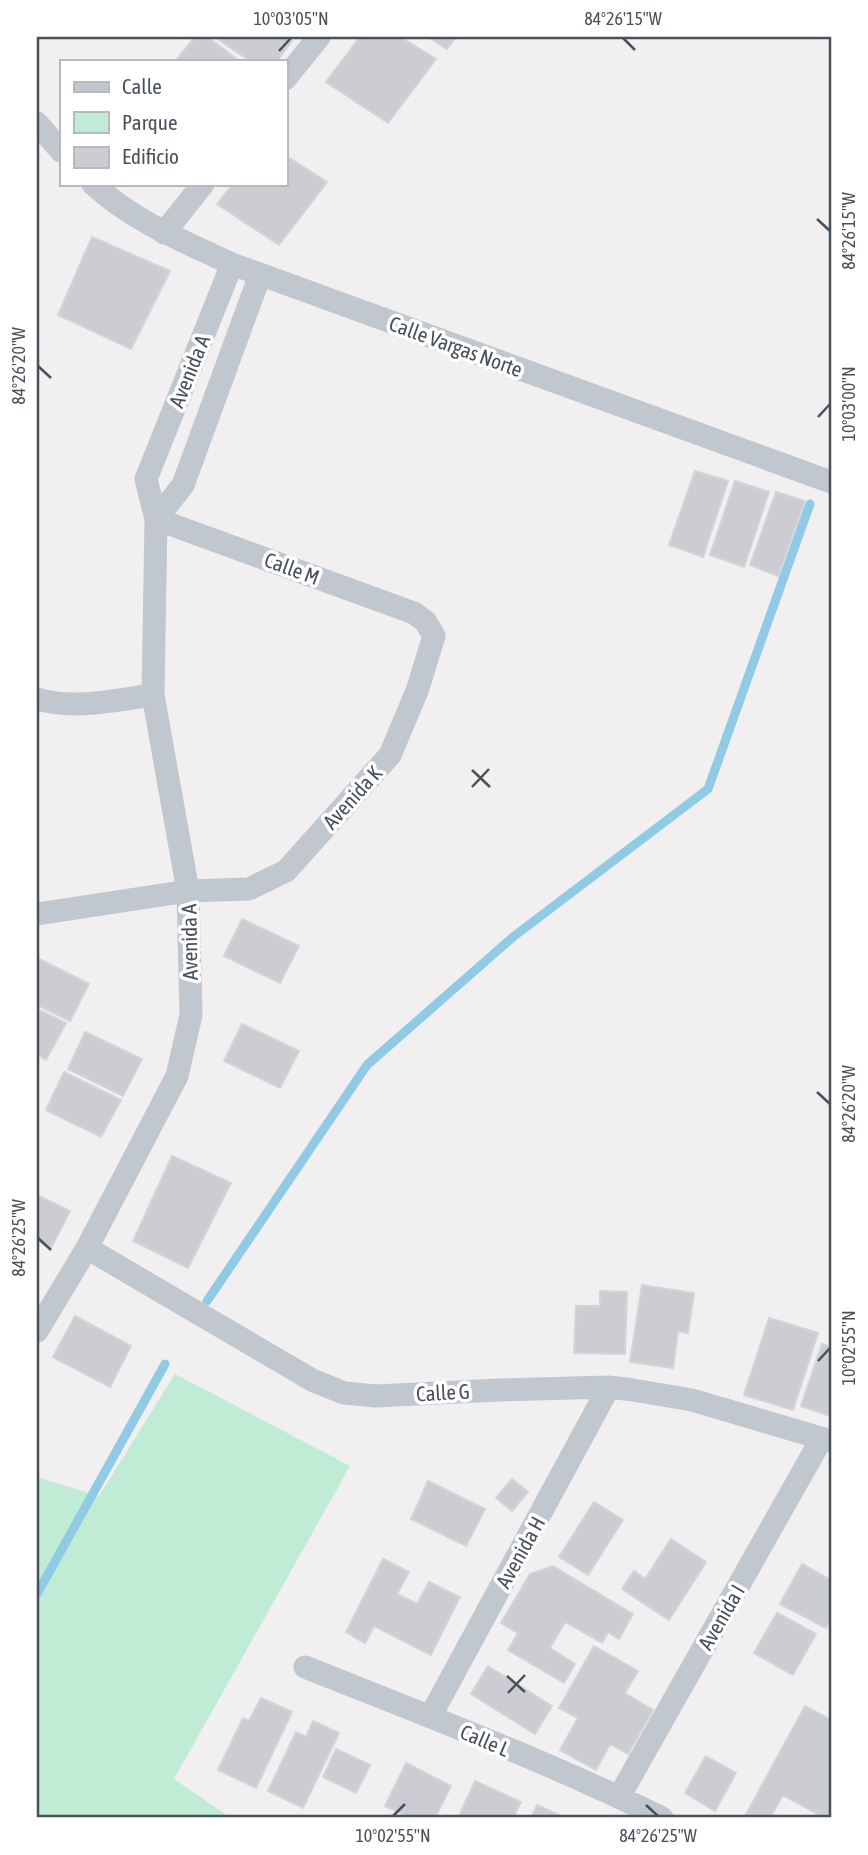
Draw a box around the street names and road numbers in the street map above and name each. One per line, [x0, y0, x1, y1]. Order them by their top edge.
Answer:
street label: Calle Vargas Norte [386, 311, 526, 381]
street label: Avenida A [164, 331, 215, 411]
street label: Calle M [261, 547, 323, 589]
street label: Avenida K [318, 760, 387, 833]
street label: Avenida A [176, 903, 202, 980]
street label: Calle G [416, 1379, 470, 1405]
street label: Avenida H [491, 1512, 549, 1592]
street label: Avenida I [693, 1580, 749, 1654]
street label: Calle L [457, 1719, 513, 1761]

